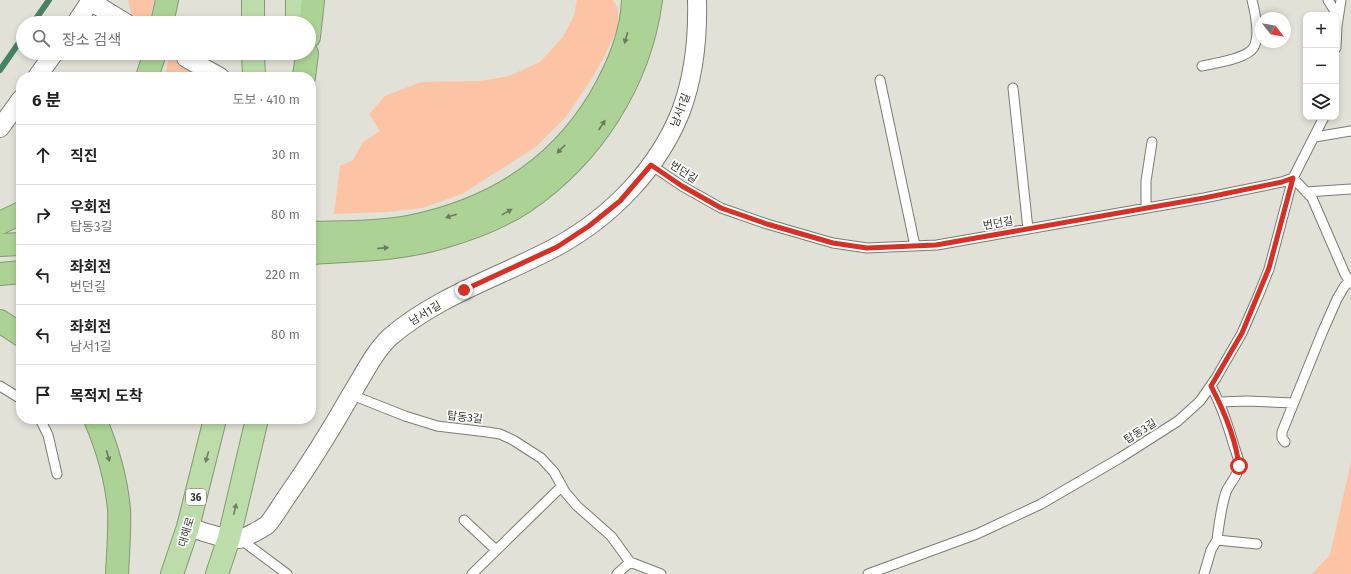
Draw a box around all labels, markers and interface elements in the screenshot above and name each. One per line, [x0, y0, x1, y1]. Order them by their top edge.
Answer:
north arrow [1255, 12, 1291, 48]
map controls [1303, 12, 1339, 120]
button: + [1303, 12, 1339, 48]
search box [16, 16, 316, 60]
icon: search [30, 27, 52, 49]
text: 장소 검색 [62, 31, 121, 49]
one-way arrow [623, 32, 629, 44]
button: − [1303, 48, 1339, 84]
button: layers [1303, 84, 1339, 120]
text: 6 분 [32, 90, 61, 111]
street label: 남서1길 [668, 91, 693, 129]
text: 도보 · 410 m [232, 92, 300, 107]
one-way arrow [598, 119, 605, 131]
icon: ahead [32, 144, 54, 166]
one-way arrow [556, 144, 566, 154]
text: 직진 [70, 147, 98, 165]
text: 30 m [272, 147, 300, 162]
street label: 번던길 [667, 159, 700, 186]
text: 우회전 [70, 198, 111, 216]
icon: right [32, 204, 54, 226]
text: 80 m [271, 207, 300, 222]
one-way arrow [501, 208, 512, 215]
one-way arrow [445, 213, 457, 219]
street label: 번던길 [982, 214, 1014, 233]
text: 탑동3길 [70, 219, 112, 234]
one-way arrow [377, 245, 389, 252]
text: 좌회전 [70, 258, 111, 276]
icon: left [32, 264, 54, 286]
text: 220 m [265, 267, 300, 282]
text: 번던길 [70, 279, 106, 294]
route end [455, 281, 473, 299]
street label: 남서1길 [407, 299, 444, 328]
text: 좌회전 [70, 318, 111, 336]
icon: left [32, 324, 54, 346]
text: 80 m [271, 327, 300, 342]
text: 남서1길 [70, 339, 112, 354]
icon: arrive [32, 384, 54, 406]
text: 목적지 도착 [70, 387, 143, 405]
street label: 탑동3길 [446, 409, 483, 426]
street label: 탑동3길 [1122, 416, 1159, 446]
one-way arrow [105, 450, 111, 462]
one-way arrow [203, 451, 209, 463]
route start [1230, 457, 1248, 475]
road number: 36 [186, 489, 206, 505]
one-way arrow [233, 503, 239, 516]
street label: 대해로 [176, 516, 197, 549]

